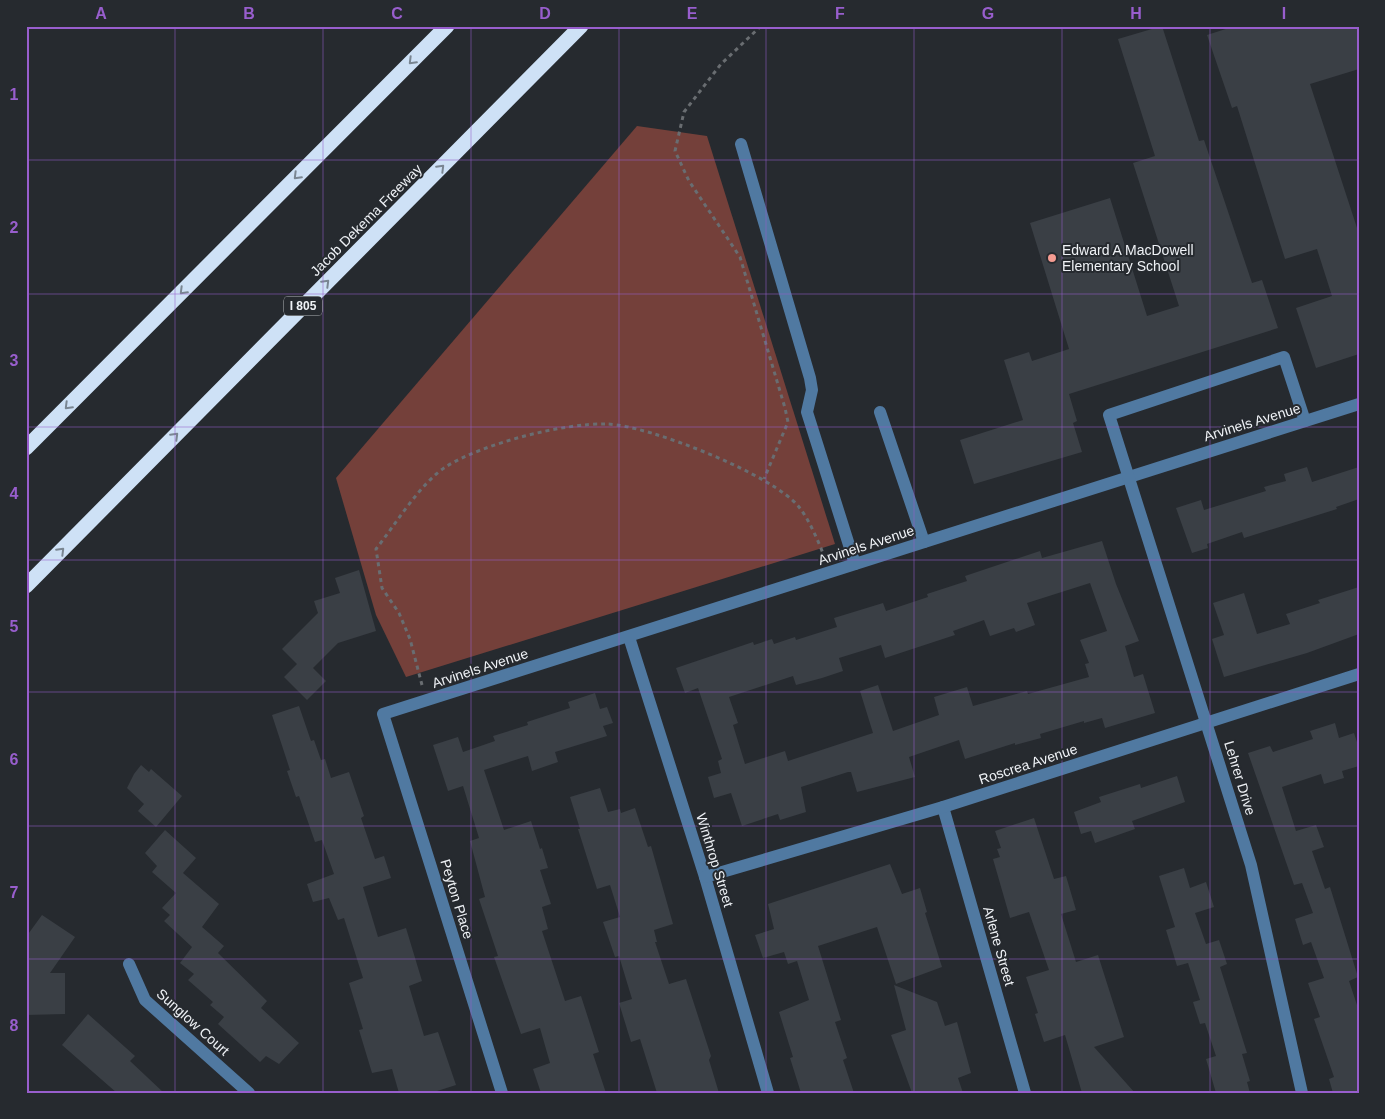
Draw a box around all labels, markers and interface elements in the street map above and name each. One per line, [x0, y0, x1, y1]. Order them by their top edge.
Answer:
text: A [95, 5, 107, 22]
text: B [243, 5, 255, 22]
text: C [391, 5, 403, 22]
text: D [539, 5, 551, 22]
text: E [687, 5, 698, 22]
text: F [835, 5, 845, 22]
text: G [982, 5, 994, 22]
text: H [1130, 5, 1142, 22]
text: I [1282, 5, 1286, 22]
one-way arrow [409, 55, 418, 64]
text: 1 [10, 86, 19, 103]
street label: Jacob Dekema Freeway [307, 161, 425, 279]
one-way arrow [435, 165, 444, 174]
one-way arrow [294, 170, 303, 179]
text: 2 [10, 219, 19, 236]
place label: Edward A MacDowell Elementary School [1062, 242, 1194, 274]
marker: Edward A MacDowell Elementary School [1046, 252, 1058, 264]
one-way arrow [320, 280, 329, 289]
one-way arrow [180, 285, 189, 294]
road number: I 805 [284, 296, 322, 316]
text: 3 [10, 352, 19, 369]
one-way arrow [65, 400, 74, 409]
street label: Arvinels Avenue [1202, 400, 1302, 444]
one-way arrow [169, 433, 178, 442]
text: 4 [10, 485, 19, 502]
street label: Arvinels Avenue [816, 522, 916, 568]
one-way arrow [55, 548, 64, 557]
text: 5 [10, 618, 19, 635]
street label: Arvinels Avenue [430, 645, 530, 691]
street label: Lehrer Drive [1221, 739, 1259, 817]
street label: Roscrea Avenue [977, 740, 1079, 787]
text: 6 [10, 751, 19, 768]
street label: Winthrop Street [693, 811, 737, 909]
street label: Peyton Place [437, 857, 477, 941]
text: 7 [10, 884, 19, 901]
street label: Arlene Street [980, 905, 1018, 988]
street label: Sunglow Court [154, 985, 233, 1059]
text: 8 [10, 1017, 19, 1034]

